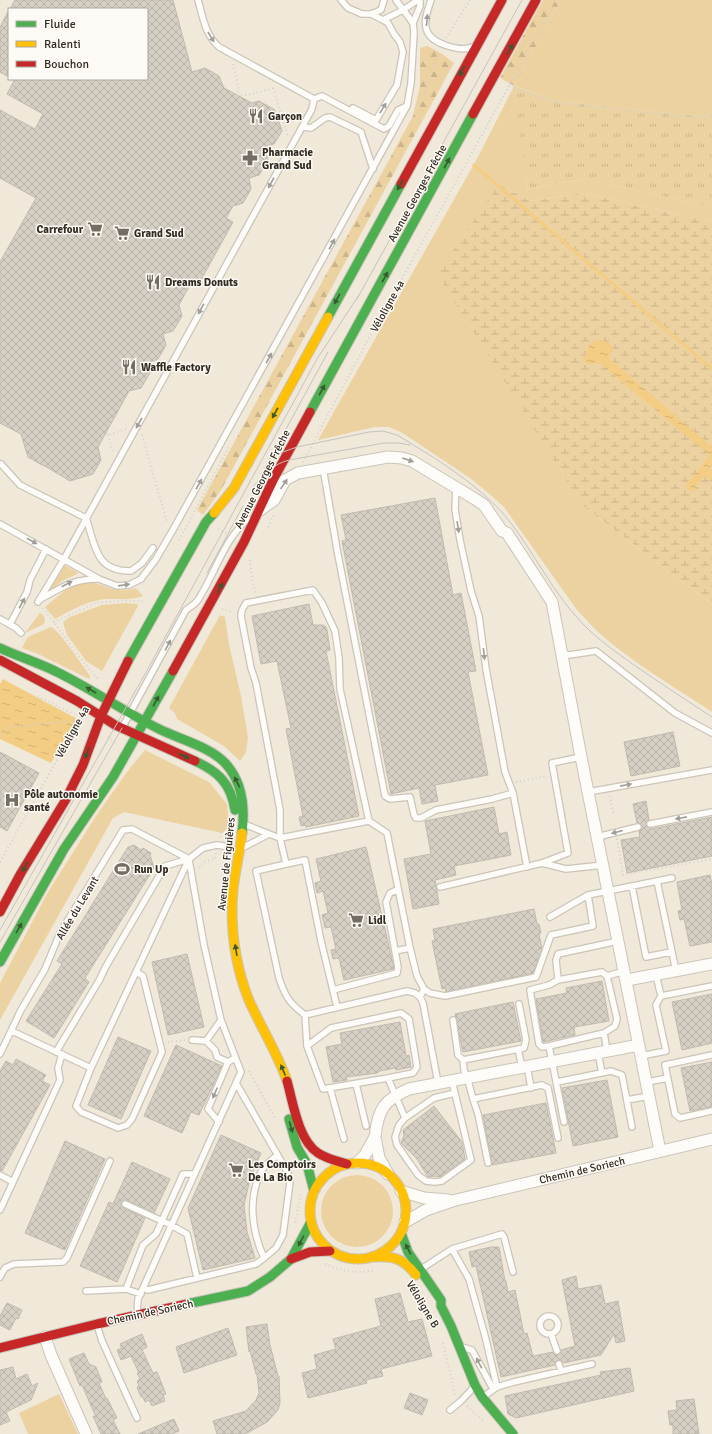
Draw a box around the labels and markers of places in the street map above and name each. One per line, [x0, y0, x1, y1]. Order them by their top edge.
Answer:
restaurant icon: Garçon [247, 107, 265, 125]
place label: Garçon [268, 110, 302, 123]
place label: Pharmacie Grand Sud [262, 146, 314, 172]
pharmacy icon: Pharmacie Grand Sud [241, 149, 259, 167]
supermarket icon: Carrefour [86, 220, 104, 238]
place label: Carrefour [37, 223, 84, 236]
supermarket icon: Grand Sud [113, 224, 131, 242]
place label: Grand Sud [134, 227, 184, 240]
restaurant icon: Dreams Donuts [144, 273, 162, 291]
place label: Dreams Donuts [165, 276, 238, 289]
restaurant icon: Waffle Factory [120, 358, 138, 376]
place label: Waffle Factory [141, 361, 211, 374]
place label: Pôle autonomie santé [24, 788, 99, 814]
hospital icon: Pôle autonomie santé [3, 791, 21, 809]
sports icon: Run Up [113, 860, 131, 878]
place label: Run Up [134, 863, 168, 876]
supermarket icon: Lidl [347, 911, 365, 929]
place label: Lidl [368, 914, 387, 927]
place label: Les Comptoirs De La Bio [248, 1158, 316, 1184]
supermarket icon: Les Comptoirs De La Bio [227, 1161, 245, 1179]

